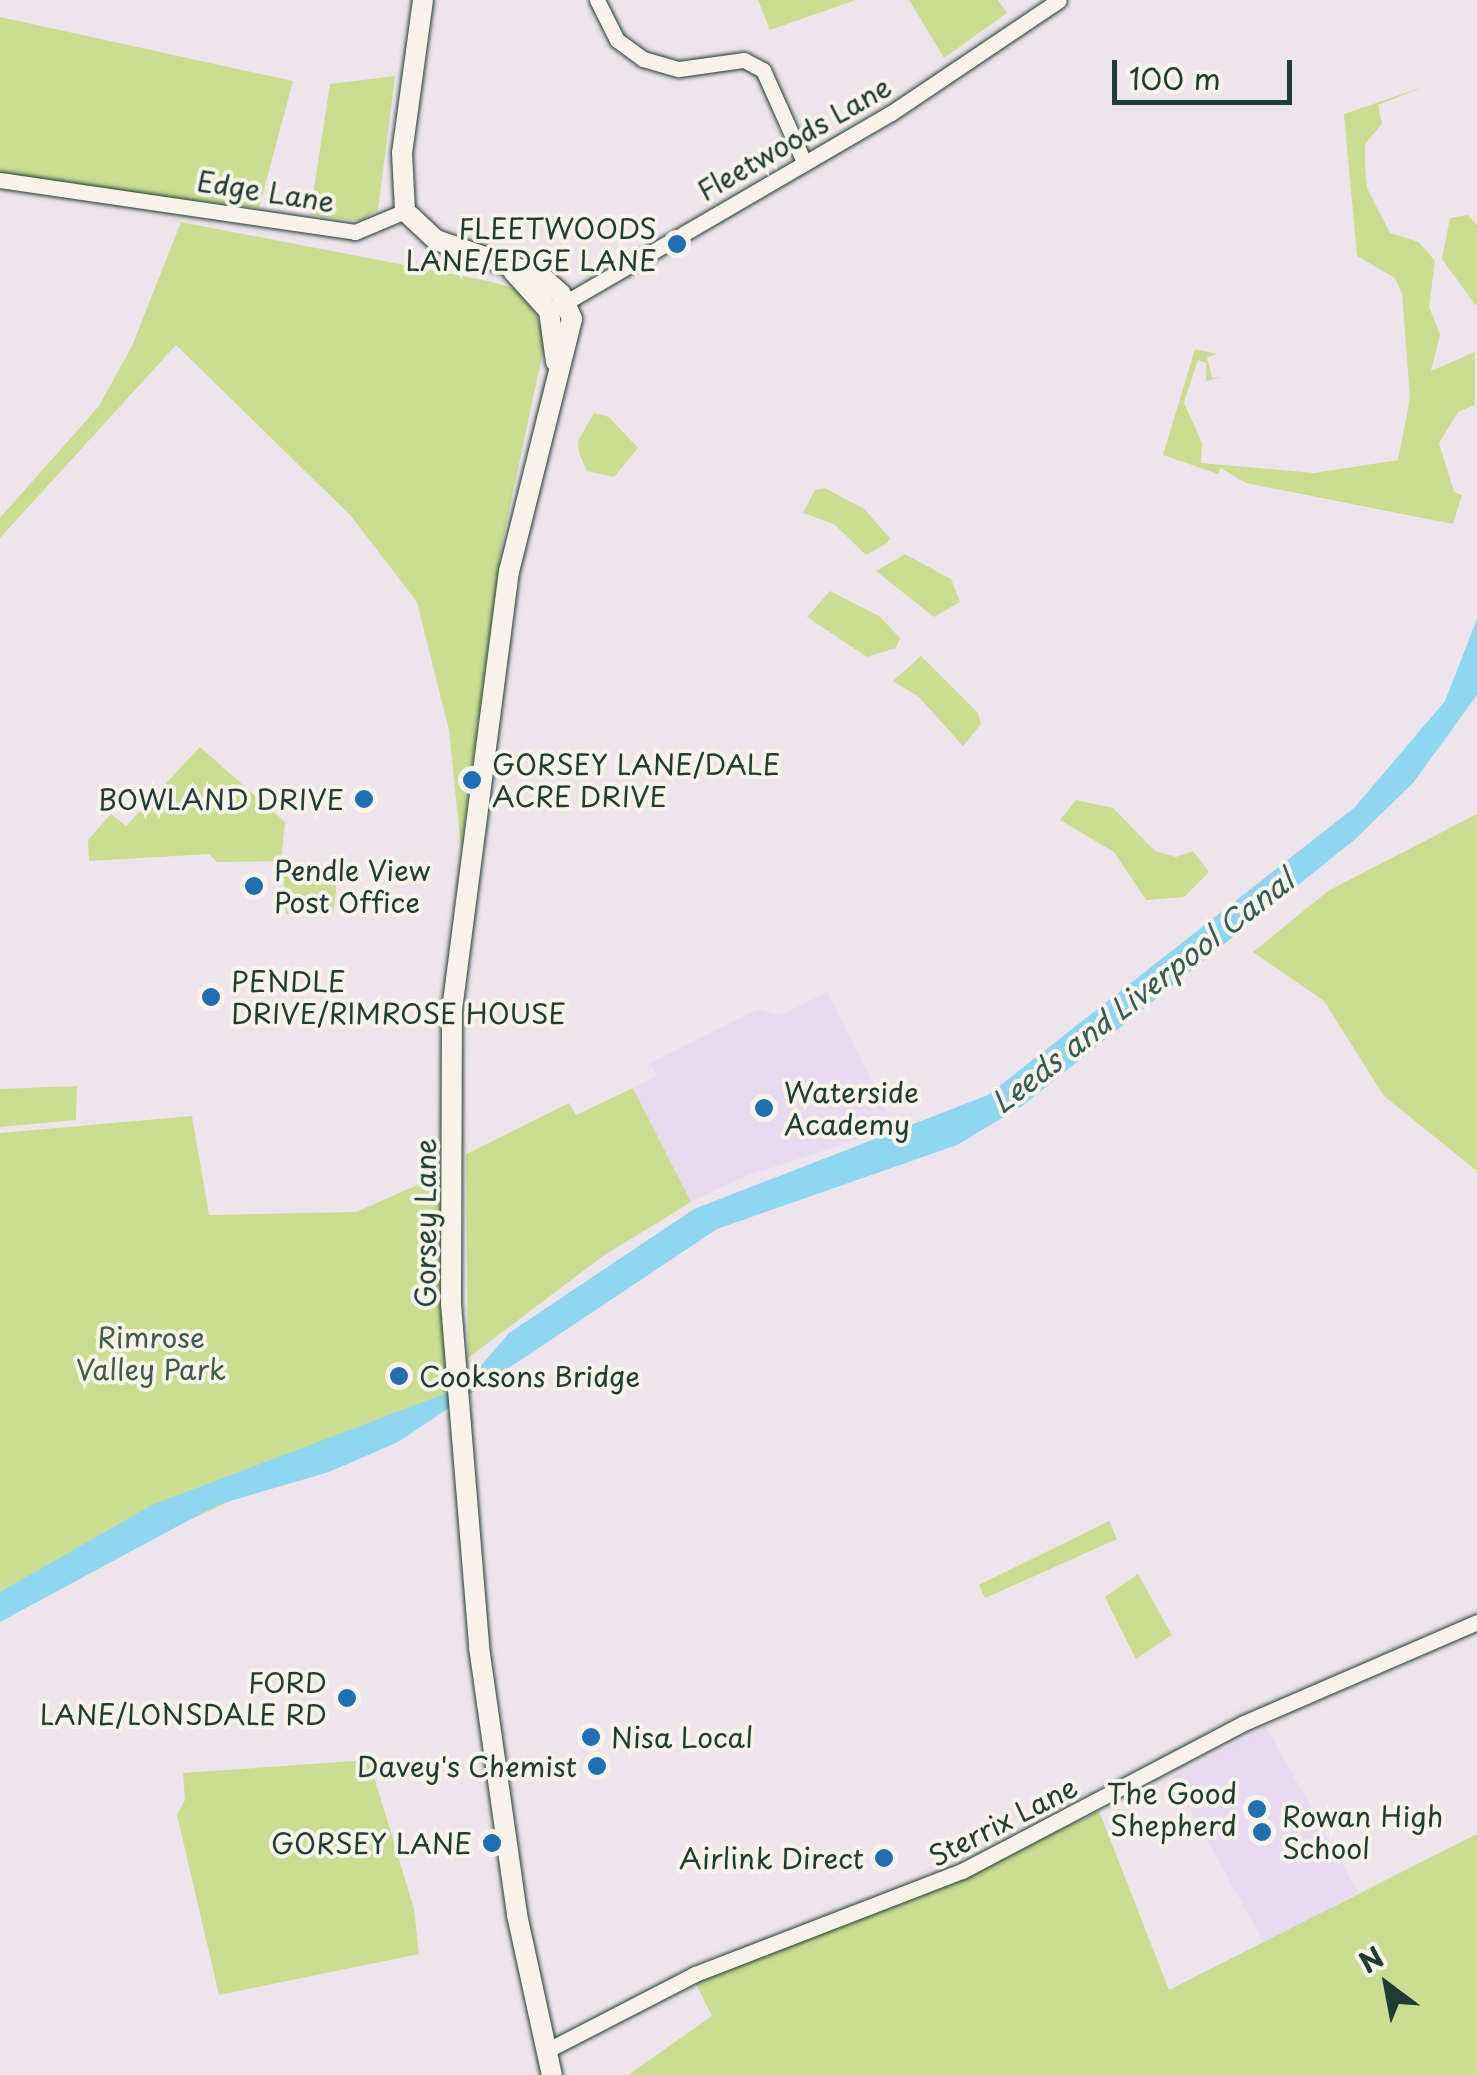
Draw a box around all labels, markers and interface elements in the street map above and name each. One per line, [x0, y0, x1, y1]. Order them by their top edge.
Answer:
scale bar [1117, 40, 1297, 102]
text: 100 m [1129, 55, 1221, 100]
street label: Fleetwoods Lane [691, 69, 897, 207]
street label: Edge Lane [195, 164, 337, 218]
place label: FLEETWOODS LANE/EDGE LANE [404, 211, 657, 277]
marker: FLEETWOODS LANE/EDGE LANE [666, 233, 688, 255]
place label: GORSEY LANE/DALE ACRE DRIVE [492, 747, 781, 813]
marker: GORSEY LANE/DALE ACRE DRIVE [461, 769, 483, 791]
place label: BOWLAND DRIVE [100, 782, 344, 816]
marker: BOWLAND DRIVE [353, 788, 375, 810]
place label: Pendle View Post Office [274, 853, 433, 919]
water label: Leeds and Liverpool Canal [982, 861, 1302, 1121]
marker: Pendle View Post Office [243, 875, 265, 897]
place label: PENDLE DRIVE/RIMROSE HOUSE [231, 964, 566, 1030]
marker: PENDLE DRIVE/RIMROSE HOUSE [200, 986, 222, 1008]
place label: Waterside Academy [784, 1075, 919, 1141]
marker: Waterside Academy [753, 1097, 775, 1119]
street label: Gorsey Lane [408, 1139, 442, 1307]
park label: Rimrose Valley Park [75, 1320, 227, 1386]
place label: Cooksons Bridge [419, 1359, 641, 1393]
marker: Cooksons Bridge [388, 1365, 410, 1387]
place label: FORD LANE/LONSDALE RD [37, 1665, 327, 1731]
marker: FORD LANE/LONSDALE RD [336, 1687, 358, 1709]
place label: Nisa Local [611, 1720, 751, 1754]
marker: Nisa Local [580, 1726, 602, 1748]
place label: Davey's Chemist [357, 1749, 577, 1783]
marker: Davey's Chemist [586, 1755, 608, 1777]
street label: Sterrix Lane [922, 1769, 1084, 1873]
place label: The Good Shepherd [1108, 1776, 1237, 1842]
marker: The Good Shepherd [1246, 1798, 1268, 1820]
place label: Rowan High School [1282, 1799, 1443, 1865]
marker: Rowan High School [1251, 1821, 1273, 1843]
place label: GORSEY LANE [270, 1826, 472, 1860]
marker: GORSEY LANE [481, 1832, 503, 1854]
place label: Airlink Direct [679, 1841, 864, 1875]
marker: Airlink Direct [873, 1847, 895, 1869]
north arrow [1337, 1935, 1437, 2035]
text: N [1350, 1935, 1392, 1983]

